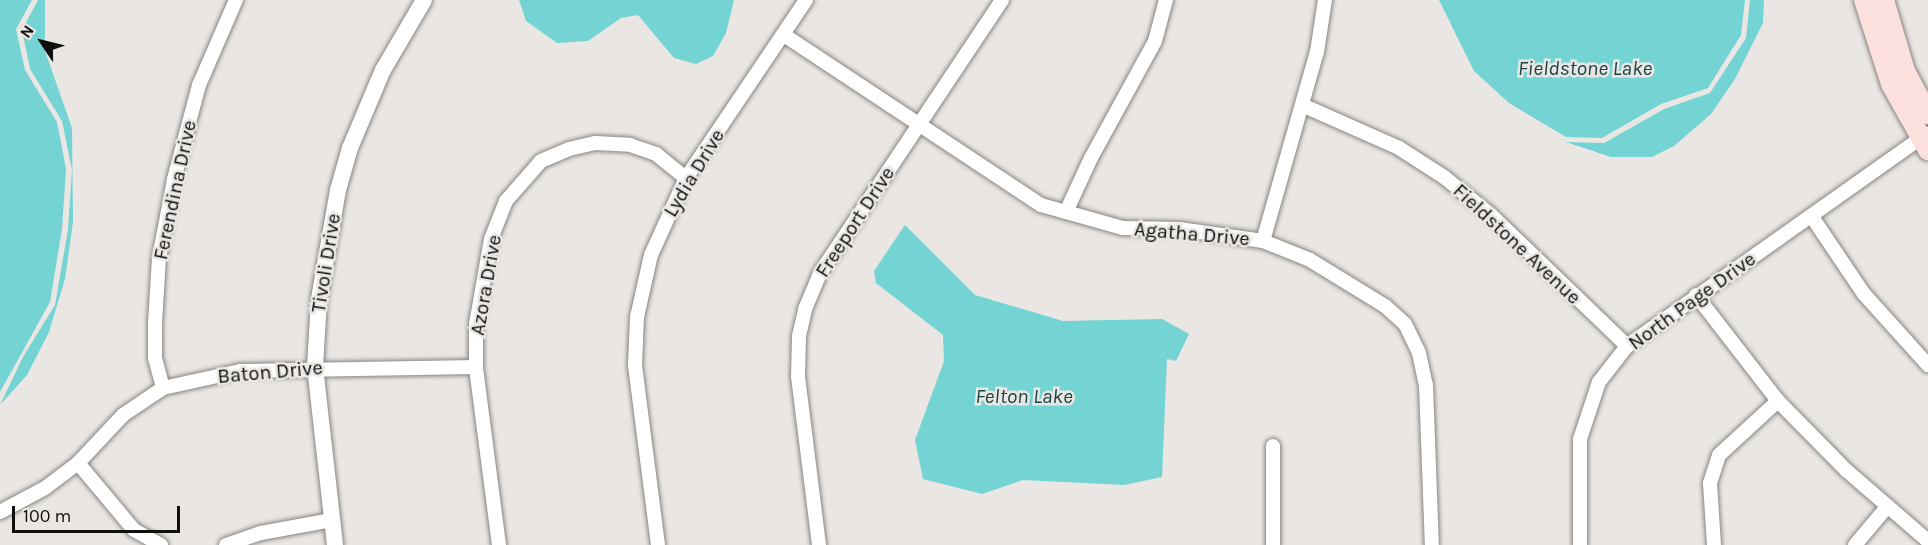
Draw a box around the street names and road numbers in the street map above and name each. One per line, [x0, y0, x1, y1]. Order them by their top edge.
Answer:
street label: Ferendina Drive [148, 118, 202, 262]
street label: Lydia Drive [658, 125, 730, 221]
street label: Freeport Drive [810, 162, 900, 282]
street label: Fieldstone Avenue [1448, 179, 1586, 309]
street label: Tivoli Drive [306, 212, 346, 314]
street label: Agatha Drive [1133, 217, 1251, 251]
street label: Azora Drive [465, 233, 507, 337]
street label: North Page Drive [1624, 247, 1760, 355]
street label: Baton Drive [216, 355, 324, 389]

